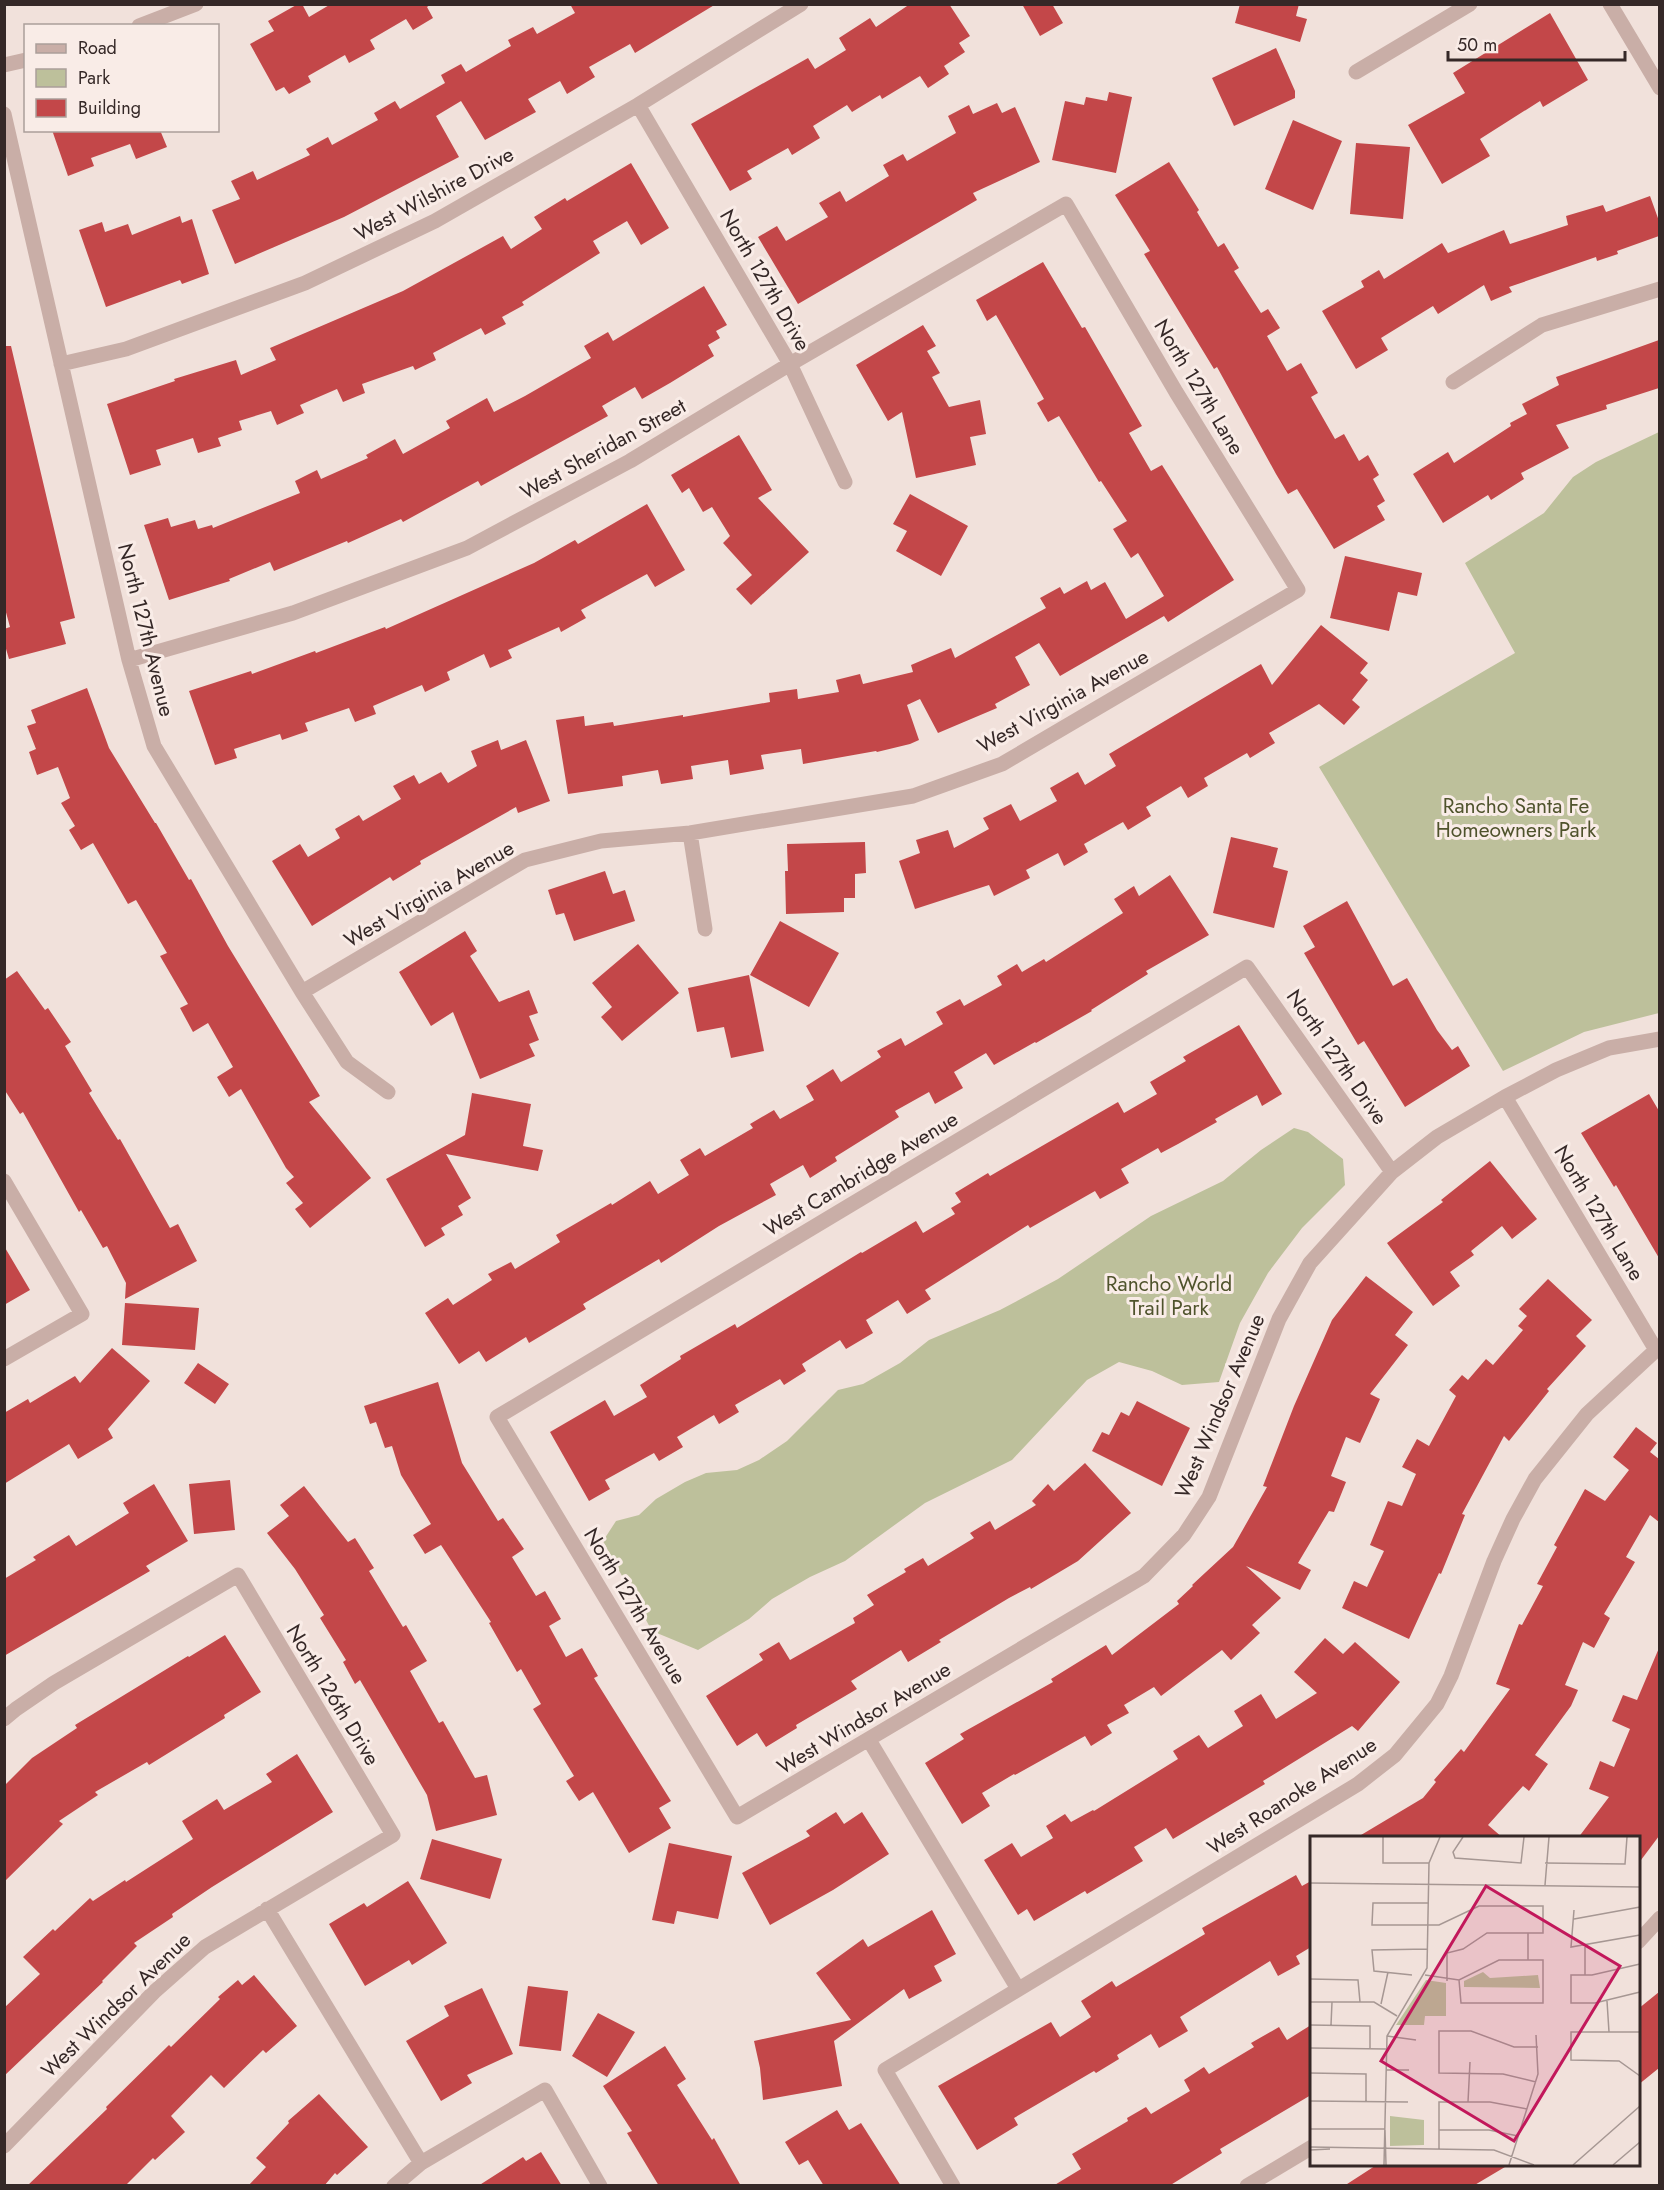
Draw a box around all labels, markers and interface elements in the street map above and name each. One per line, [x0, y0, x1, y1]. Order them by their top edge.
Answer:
legend [24, 24, 219, 132]
scale bar [1448, 24, 1625, 62]
text: 50 m [1457, 32, 1497, 58]
text: Road [78, 35, 117, 61]
text: Park [78, 65, 110, 91]
text: Building [78, 95, 141, 121]
street label: West Wilshire Drive [349, 139, 519, 249]
street label: North 127th Drive [712, 204, 818, 356]
street label: North 127th Lane [1147, 313, 1251, 461]
street label: West Sheridan Street [515, 391, 691, 507]
street label: North 127th Avenue [110, 540, 182, 720]
street label: West Virginia Avenue [972, 641, 1154, 761]
park label: Rancho Santa Fe Homeowners Park [1436, 791, 1597, 845]
street label: West Virginia Avenue [339, 833, 520, 955]
street label: North 127th Drive [1279, 983, 1395, 1131]
street label: West Cambridge Avenue [758, 1104, 964, 1244]
street label: North 127th Lane [1547, 1139, 1651, 1287]
park label: Rancho World Trail Park [1106, 1269, 1232, 1323]
street label: West Windsor Avenue [1168, 1309, 1273, 1503]
street label: North 127th Avenue [576, 1522, 694, 1690]
street label: North 126th Drive [279, 1619, 387, 1771]
street label: West Windsor Avenue [771, 1654, 957, 1782]
street label: West Roanoke Avenue [1201, 1730, 1383, 1862]
inset map [1310, 1836, 1640, 2166]
street label: West Windsor Avenue [34, 1925, 198, 2085]

